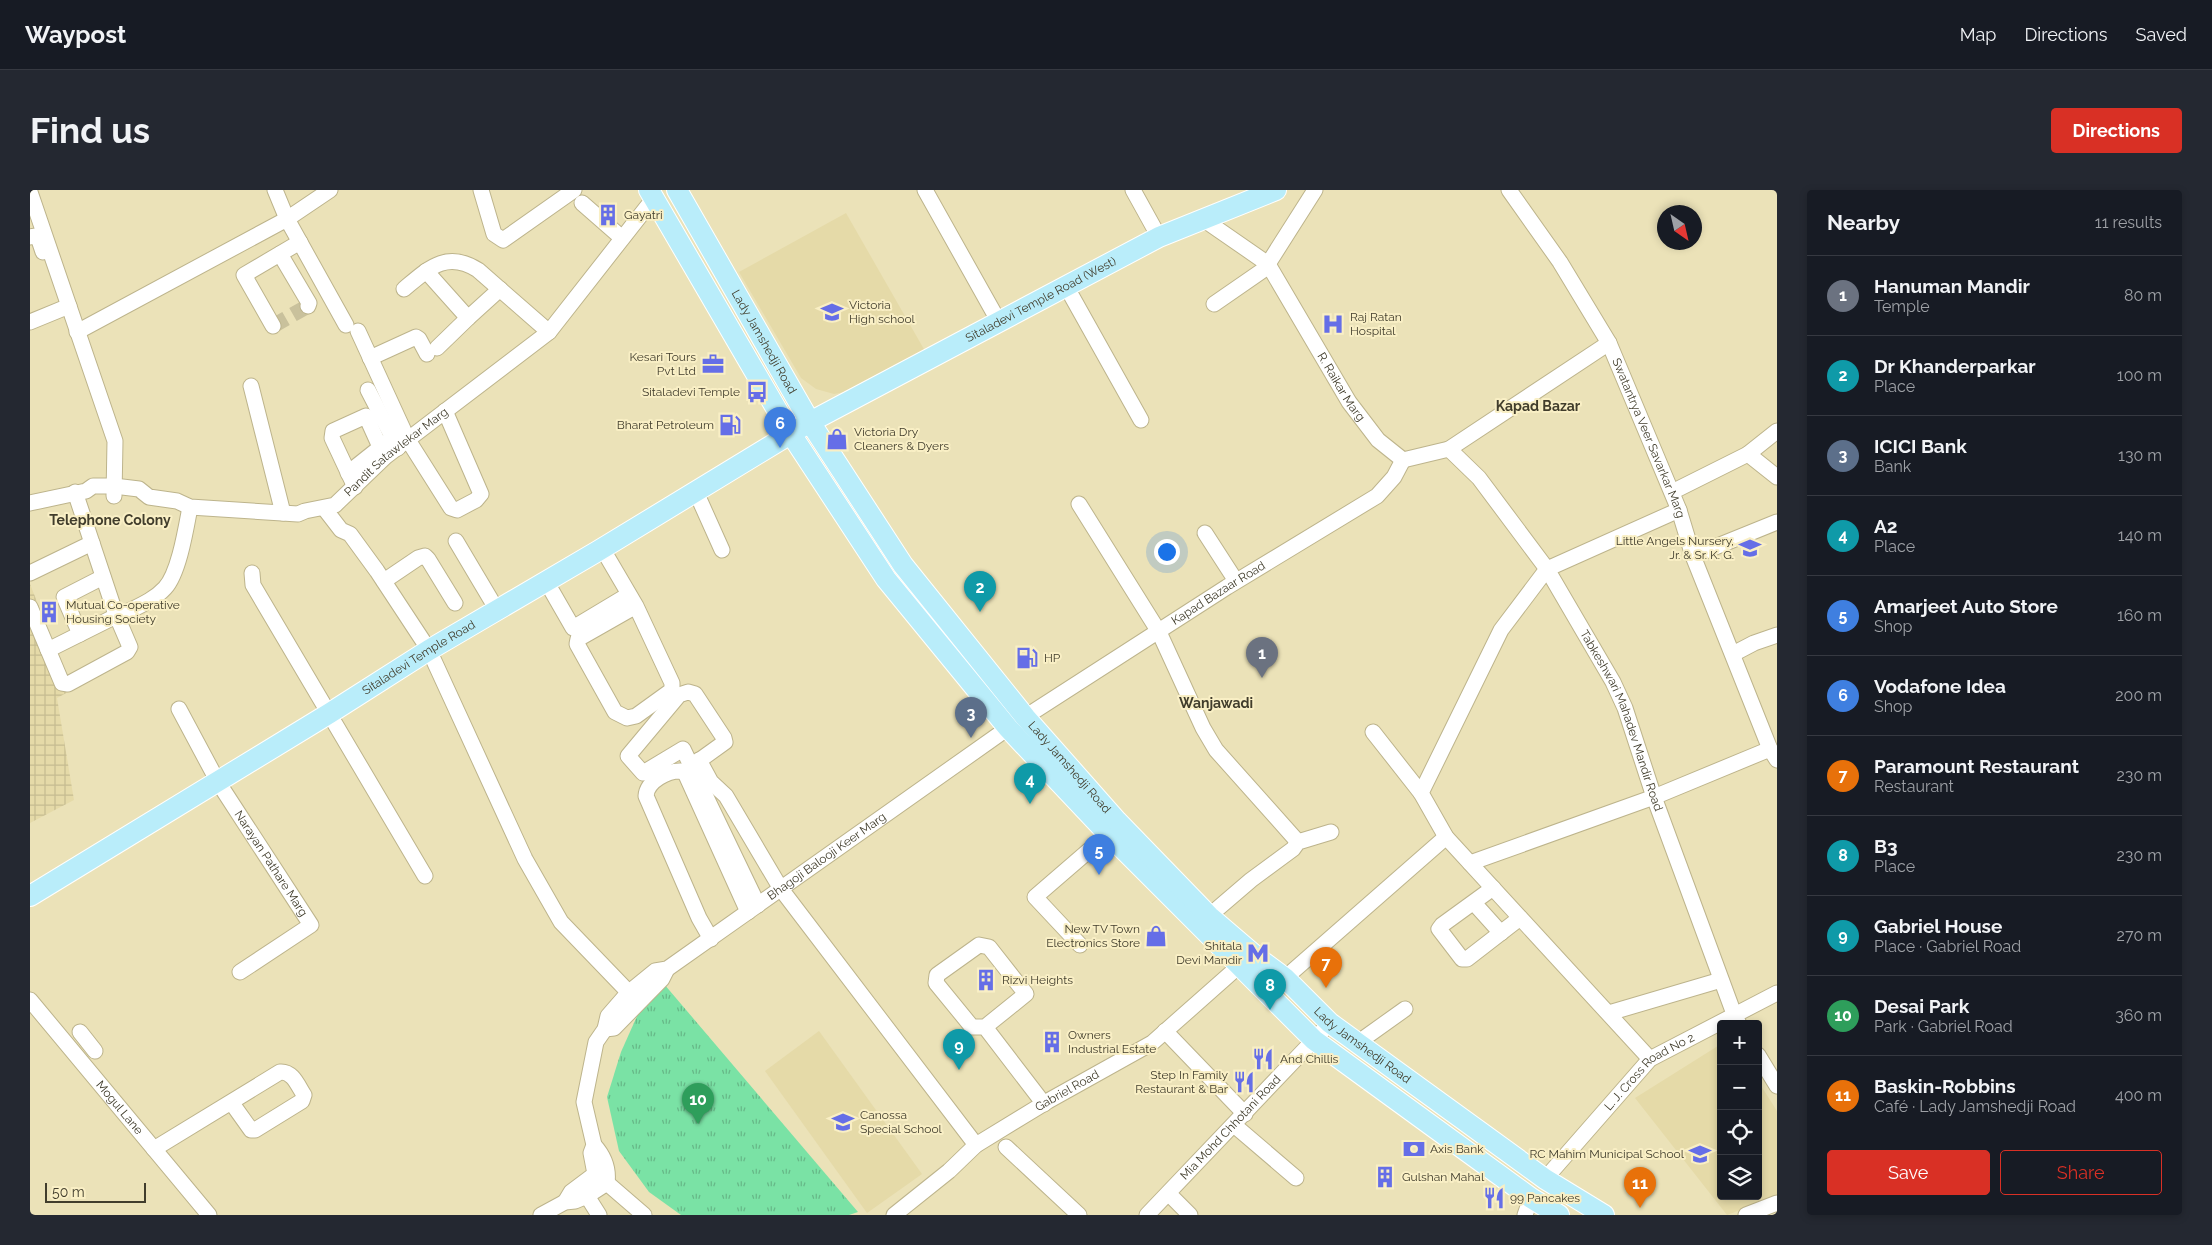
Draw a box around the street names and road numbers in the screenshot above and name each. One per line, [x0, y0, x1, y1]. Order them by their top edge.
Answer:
street label: Sitaladevi Temple Road (West) [963, 254, 1118, 345]
street label: Lady Jamshedji Road [729, 287, 799, 396]
street label: R. Raikar Marg [1314, 350, 1368, 424]
street label: Swatantrya Veer Savarkar Marg [1609, 356, 1688, 520]
street label: Pandit Satawlekar Marg [341, 405, 451, 499]
street label: Kapad Bazaar Road [1169, 558, 1268, 628]
street label: Sitaladevi Temple Road [360, 618, 478, 698]
street label: Tabkeshwari Mahadev Mandir Road [1577, 627, 1666, 813]
street label: Lady Jamshedji Road [1025, 718, 1114, 816]
street label: Narayan Pathare Marg [232, 808, 311, 919]
street label: Bhagoji Balooji Keer Marg [765, 810, 889, 903]
street label: Lady Jamshedji Road [1311, 1004, 1413, 1086]
street label: L. J. Cross Road No 2 [1601, 1030, 1697, 1113]
street label: Gabriel Road [1032, 1067, 1101, 1114]
street label: Mia Mohd Chhotani Road [1177, 1072, 1284, 1183]
street label: Mogul Lane [93, 1078, 146, 1137]

